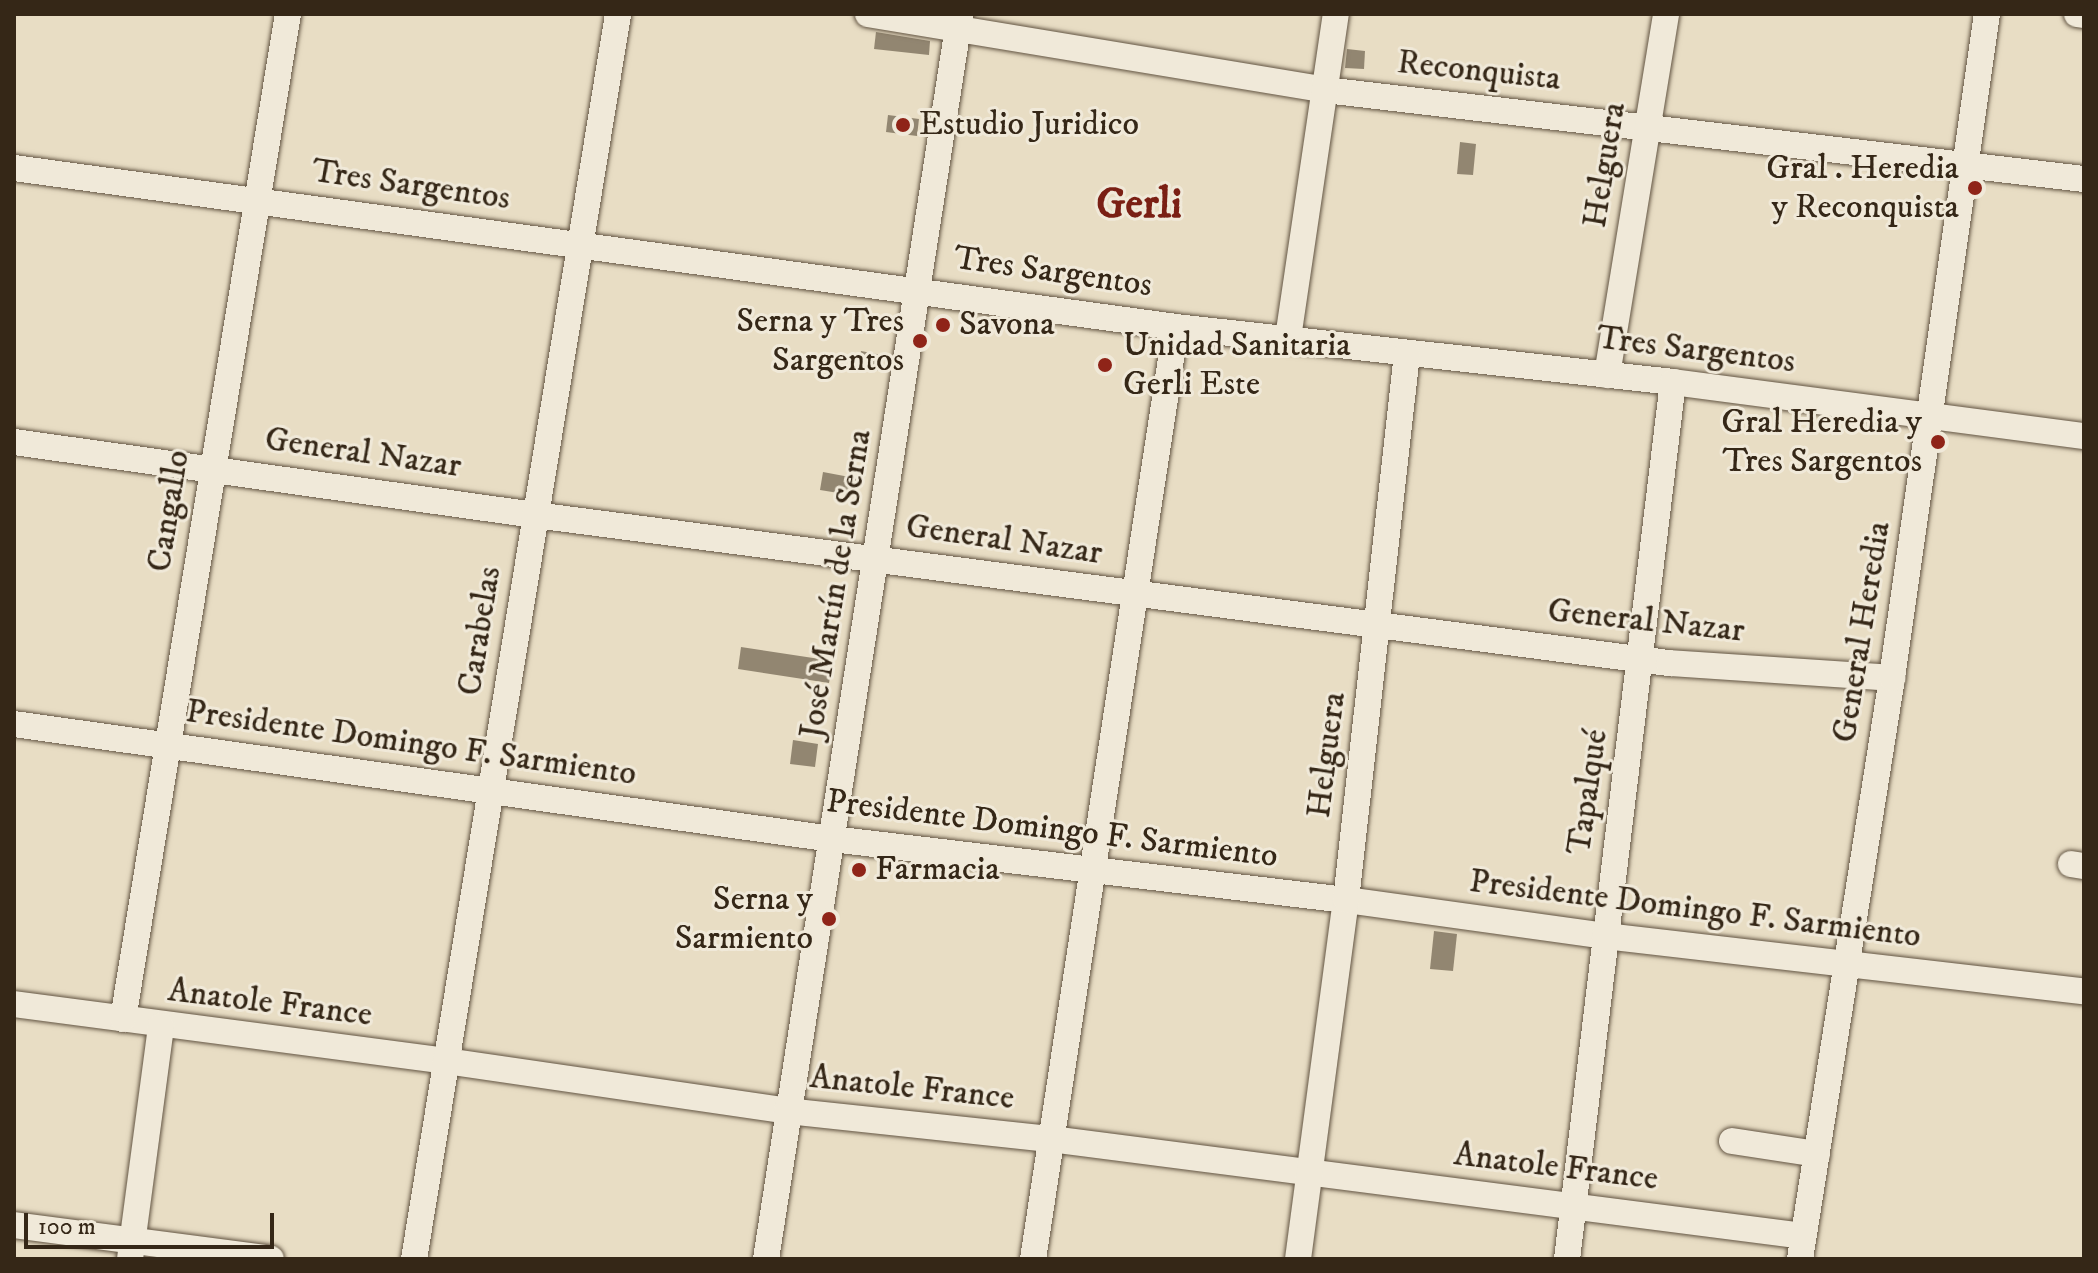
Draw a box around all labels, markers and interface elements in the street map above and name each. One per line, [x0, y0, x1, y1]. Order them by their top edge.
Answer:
street label: Reconquista [1395, 42, 1563, 100]
street label: Helguera [1575, 99, 1635, 231]
place label: Estudio Juridico [919, 105, 1139, 145]
marker: Estudio Juridico [894, 116, 912, 134]
place label: Gral . Heredia y Reconquista [1766, 148, 1959, 228]
street label: Tres Sargentos [309, 151, 513, 219]
marker: Gral . Heredia y Reconquista [1966, 179, 1984, 197]
district label: Gerli [1096, 180, 1182, 230]
street label: Tres Sargentos [951, 238, 1155, 306]
place label: Serna y Tres Sargentos [736, 301, 904, 380]
place label: Savona [959, 305, 1055, 345]
marker: Savona [934, 316, 952, 334]
street label: Tres Sargentos [1594, 318, 1798, 382]
place label: Unidad Sanitaria Gerli Este [1123, 325, 1351, 404]
marker: Serna y Tres Sargentos [911, 332, 929, 350]
marker: Unidad Sanitaria Gerli Este [1094, 354, 1116, 376]
place label: Gral Heredia y Tres Sargentos [1721, 402, 1922, 482]
street label: General Nazar [262, 419, 464, 487]
street label: José Martín de la Serna [791, 427, 881, 741]
marker: Gral Heredia y Tres Sargentos [1929, 433, 1947, 451]
street label: Cangallo [139, 447, 199, 575]
street label: General Nazar [903, 506, 1105, 574]
street label: General Heredia [1824, 519, 1900, 745]
street label: Carabelas [450, 564, 510, 698]
street label: General Nazar [1546, 590, 1746, 652]
street label: Helguera [1299, 690, 1355, 820]
street label: Presidente Domingo F. Sarmiento [183, 691, 639, 795]
street label: Tapalqué [1559, 727, 1617, 857]
street label: Presidente Domingo F. Sarmiento [824, 781, 1280, 877]
place label: Farmacia [875, 850, 1000, 890]
marker: Farmacia [850, 861, 868, 879]
street label: Presidente Domingo F. Sarmiento [1467, 861, 1923, 957]
place label: Serna y Sarmiento [675, 879, 813, 958]
marker: Serna y Sarmiento [820, 910, 838, 928]
street label: Anatole France [166, 970, 374, 1036]
street label: Anatole France [808, 1057, 1016, 1119]
street label: Anatole France [1452, 1134, 1660, 1200]
scale bar [28, 1197, 278, 1247]
text: 100 m [38, 1212, 96, 1242]

